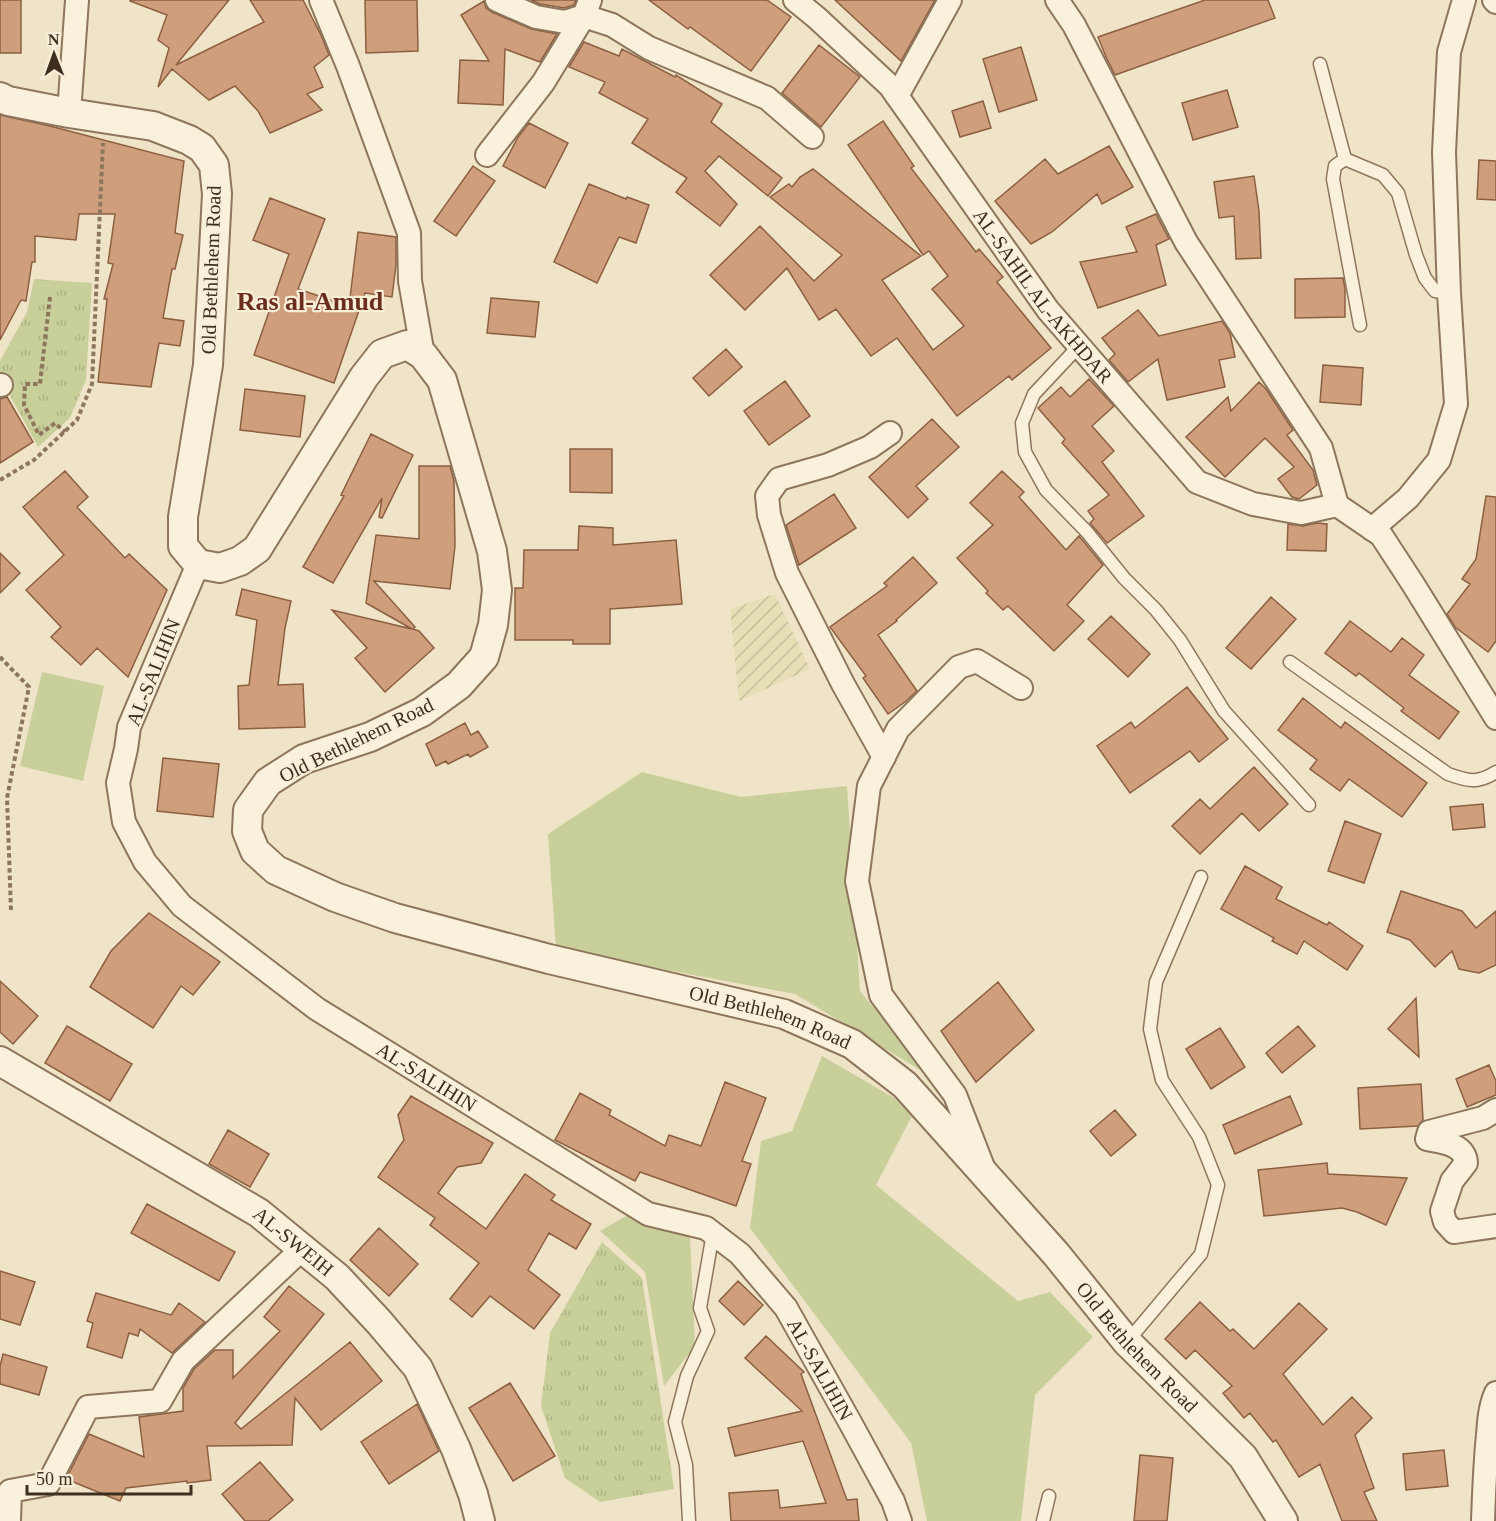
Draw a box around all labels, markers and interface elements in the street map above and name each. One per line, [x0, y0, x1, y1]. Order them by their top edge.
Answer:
north arrow [24, 24, 84, 84]
text: N [48, 31, 60, 48]
street label: Old Bethlehem Road [197, 185, 225, 355]
street label: AL-SAHIL AL-AKHDAR [969, 204, 1118, 388]
district label: Ras al-Amud [237, 287, 384, 316]
street label: AL-SALIHIN [122, 615, 184, 729]
street label: Old Bethlehem Road [275, 693, 437, 787]
street label: Old Bethlehem Road [687, 981, 854, 1053]
street label: AL-SALIHIN [373, 1038, 481, 1116]
street label: AL-SWEIH [249, 1202, 338, 1281]
street label: Old Bethlehem Road [1072, 1278, 1202, 1417]
street label: AL-SALIHIN [783, 1314, 858, 1424]
scale bar [27, 1458, 190, 1496]
text: 50 m [36, 1469, 73, 1489]

